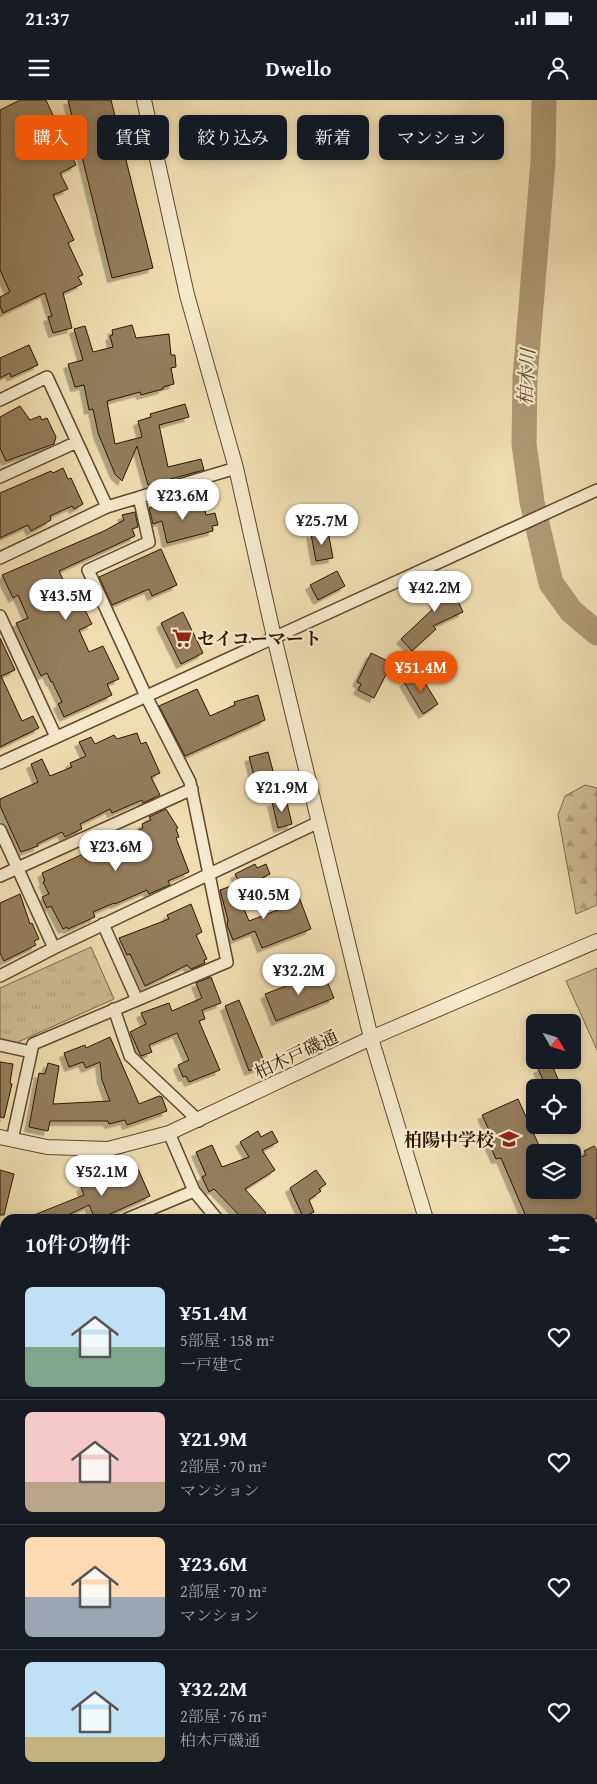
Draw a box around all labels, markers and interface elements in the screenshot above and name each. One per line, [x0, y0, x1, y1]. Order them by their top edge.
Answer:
text: 21:37 [25, 4, 70, 32]
text: Dwello [266, 52, 331, 84]
icon: menu [25, 54, 53, 82]
icon: person [544, 54, 572, 82]
chip: 購入 [15, 115, 87, 160]
chip: 賃貸 [97, 115, 169, 160]
chip: 絞り込み [179, 115, 287, 160]
chip: 新着 [297, 115, 369, 160]
chip: マンション [379, 115, 504, 160]
water label: 柏木川 [511, 346, 542, 406]
pin: ¥23.6M [142, 478, 224, 521]
text: ¥23.6M [157, 483, 209, 507]
pin: ¥25.7M [281, 504, 363, 546]
text: ¥25.7M [296, 508, 348, 532]
pin: ¥42.2M [394, 570, 476, 613]
text: ¥42.2M [409, 575, 461, 599]
pin: ¥43.5M [25, 578, 107, 621]
text: ¥43.5M [40, 583, 92, 607]
place label: セイコーマート [197, 625, 322, 652]
supermarket icon: セイコーマート [171, 627, 193, 649]
pin: ¥51.4M [380, 650, 462, 693]
text: ¥51.4M [395, 655, 447, 679]
pin: ¥21.9M [241, 770, 323, 813]
text: ¥21.9M [256, 775, 308, 799]
pin: ¥23.6M [75, 830, 157, 872]
text: ¥23.6M [90, 834, 142, 858]
pin: ¥40.5M [223, 878, 305, 920]
text: ¥40.5M [238, 882, 290, 906]
pin: ¥32.2M [258, 954, 340, 996]
text: ¥32.2M [273, 958, 325, 982]
north arrow [526, 1014, 581, 1069]
map controls [526, 1014, 581, 1199]
street label: 柏木戸磯通 [250, 1023, 342, 1085]
button: locate [526, 1079, 581, 1134]
place label: 柏陽中学校 [404, 1126, 494, 1153]
school or university icon: 柏陽中学校 [498, 1128, 520, 1150]
button: layers [526, 1144, 581, 1199]
pin: ¥52.1M [61, 1154, 143, 1197]
text: ¥52.1M [76, 1159, 128, 1183]
text: 10件の物件 [25, 1229, 131, 1260]
icon: filters [545, 1230, 573, 1258]
text: ¥51.4M [180, 1297, 248, 1328]
icon: home [65, 1307, 125, 1367]
icon: heart [545, 1323, 573, 1351]
text: 5部屋 · 158 m² [180, 1328, 275, 1352]
text: 一戸建て [180, 1352, 244, 1376]
text: ¥21.9M [180, 1423, 248, 1454]
icon: home [65, 1432, 125, 1492]
icon: heart [545, 1448, 573, 1476]
text: 2部屋 · 70 m² [180, 1454, 267, 1478]
text: マンション [180, 1478, 259, 1502]
text: ¥23.6M [180, 1548, 248, 1579]
icon: home [65, 1557, 125, 1617]
icon: heart [545, 1573, 573, 1601]
text: 2部屋 · 70 m² [180, 1579, 267, 1603]
text: マンション [180, 1603, 259, 1627]
text: ¥32.2M [180, 1673, 248, 1704]
icon: home [65, 1682, 125, 1742]
icon: heart [545, 1698, 573, 1726]
text: 2部屋 · 76 m² [180, 1704, 267, 1728]
text: 柏木戸磯通 [180, 1728, 260, 1752]

